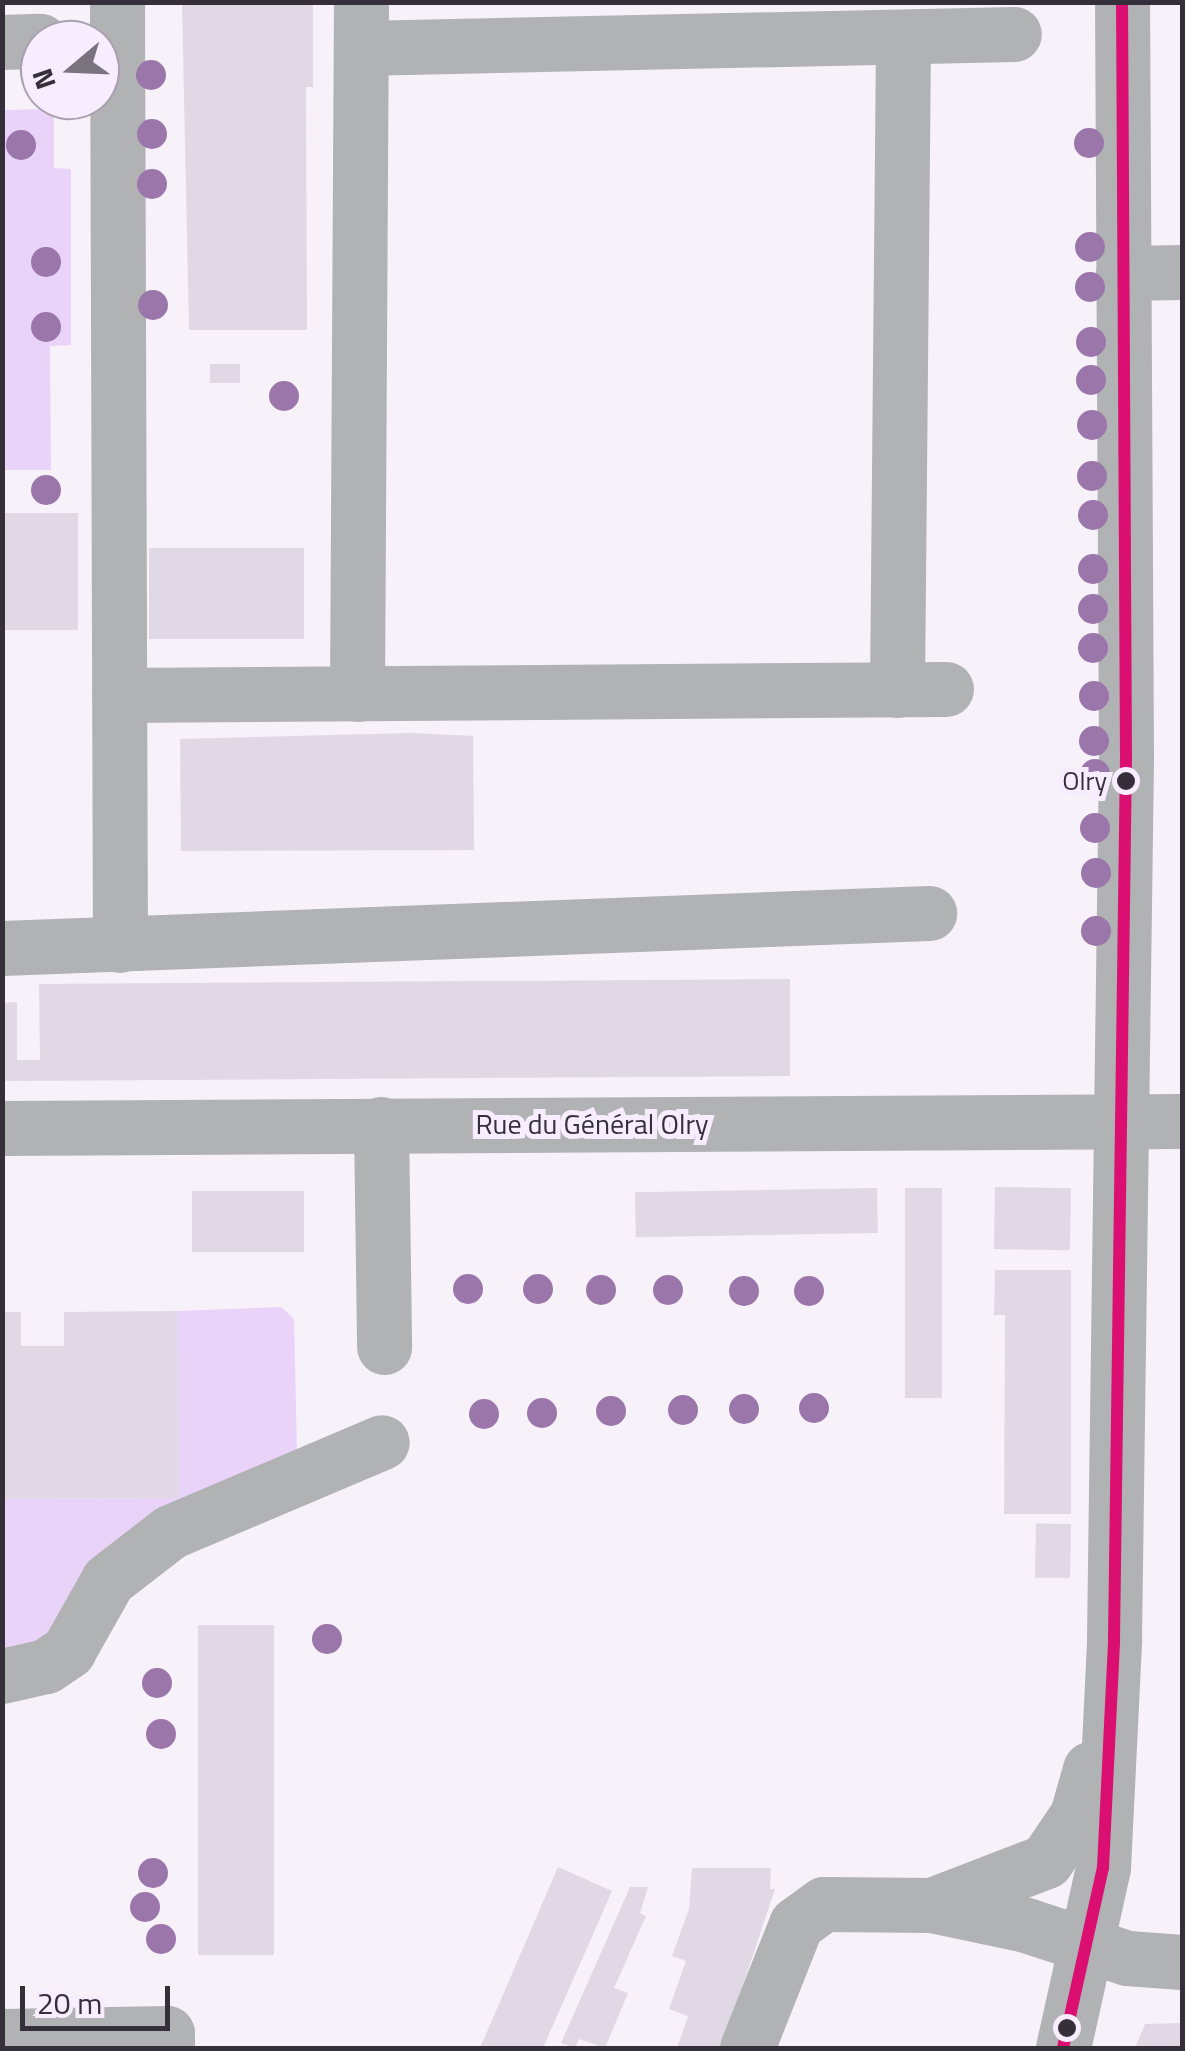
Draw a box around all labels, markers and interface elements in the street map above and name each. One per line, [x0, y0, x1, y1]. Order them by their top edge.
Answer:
north arrow [20, 20, 120, 120]
text: N [20, 63, 67, 95]
place label: Olry [1062, 765, 1107, 797]
marker: Olry [1116, 771, 1136, 791]
street label: Rue du Général Olry [475, 1107, 709, 1141]
scale bar [25, 1966, 175, 2028]
text: 20 m [37, 1980, 102, 2026]
unlabelled marker [1057, 2018, 1077, 2038]

